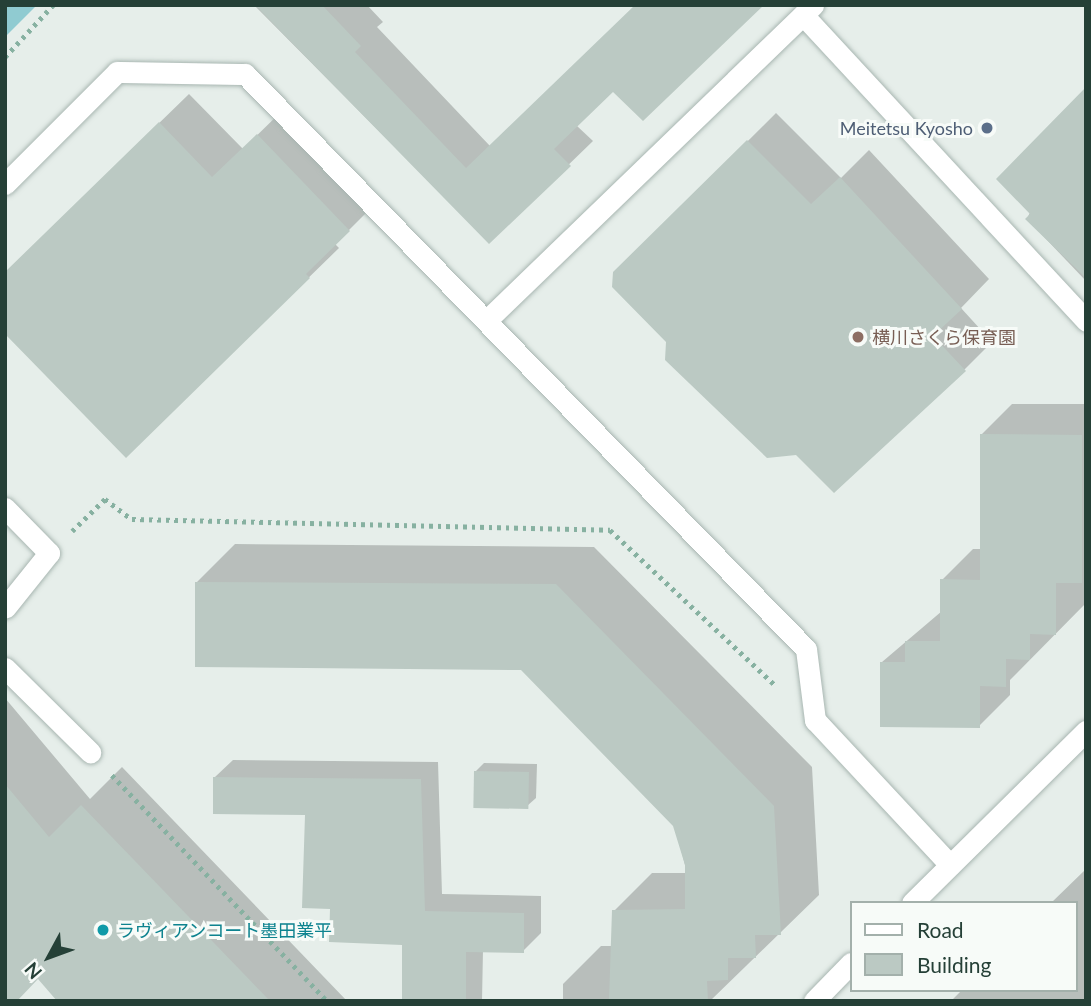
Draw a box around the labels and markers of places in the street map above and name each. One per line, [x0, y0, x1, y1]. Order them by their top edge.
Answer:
place label: Meitetsu Kyosho [840, 117, 973, 139]
marker: Meitetsu Kyosho [979, 120, 995, 136]
place label: 横川さくら保育園 [872, 326, 1016, 348]
marker: 横川さくら保育園 [850, 329, 866, 345]
place label: ラヴィアンコート墨田業平 [117, 919, 333, 941]
marker: ラヴィアンコート墨田業平 [95, 922, 111, 938]

